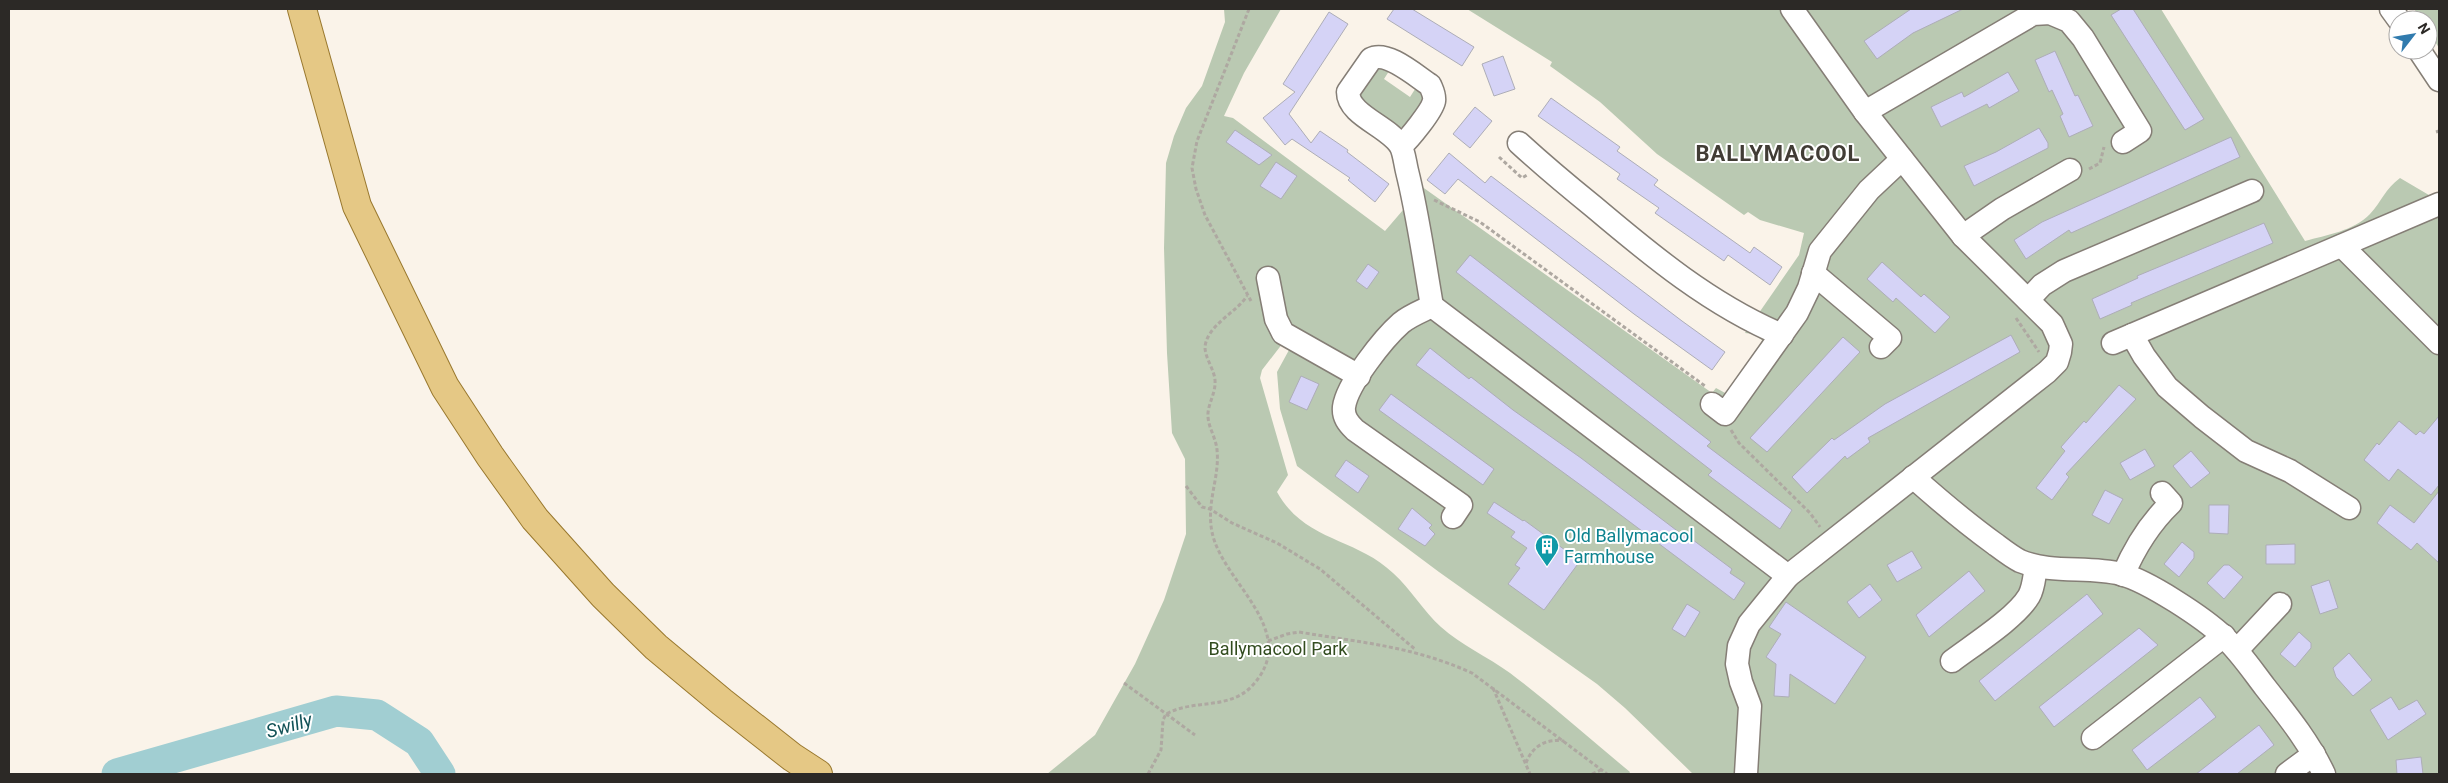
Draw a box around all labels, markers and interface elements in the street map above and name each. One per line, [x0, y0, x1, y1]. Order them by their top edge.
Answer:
north arrow [2388, 10, 2438, 60]
text: N [2415, 20, 2434, 37]
district label: BALLYMACOOL [1695, 141, 1861, 166]
place label: Old Ballymacool Farmhouse [1564, 525, 1694, 567]
building icon: Old Ballymacool Farmhouse [1534, 533, 1560, 567]
park label: Ballymacool Park [1209, 638, 1348, 659]
water label: Swilly [263, 708, 316, 743]

